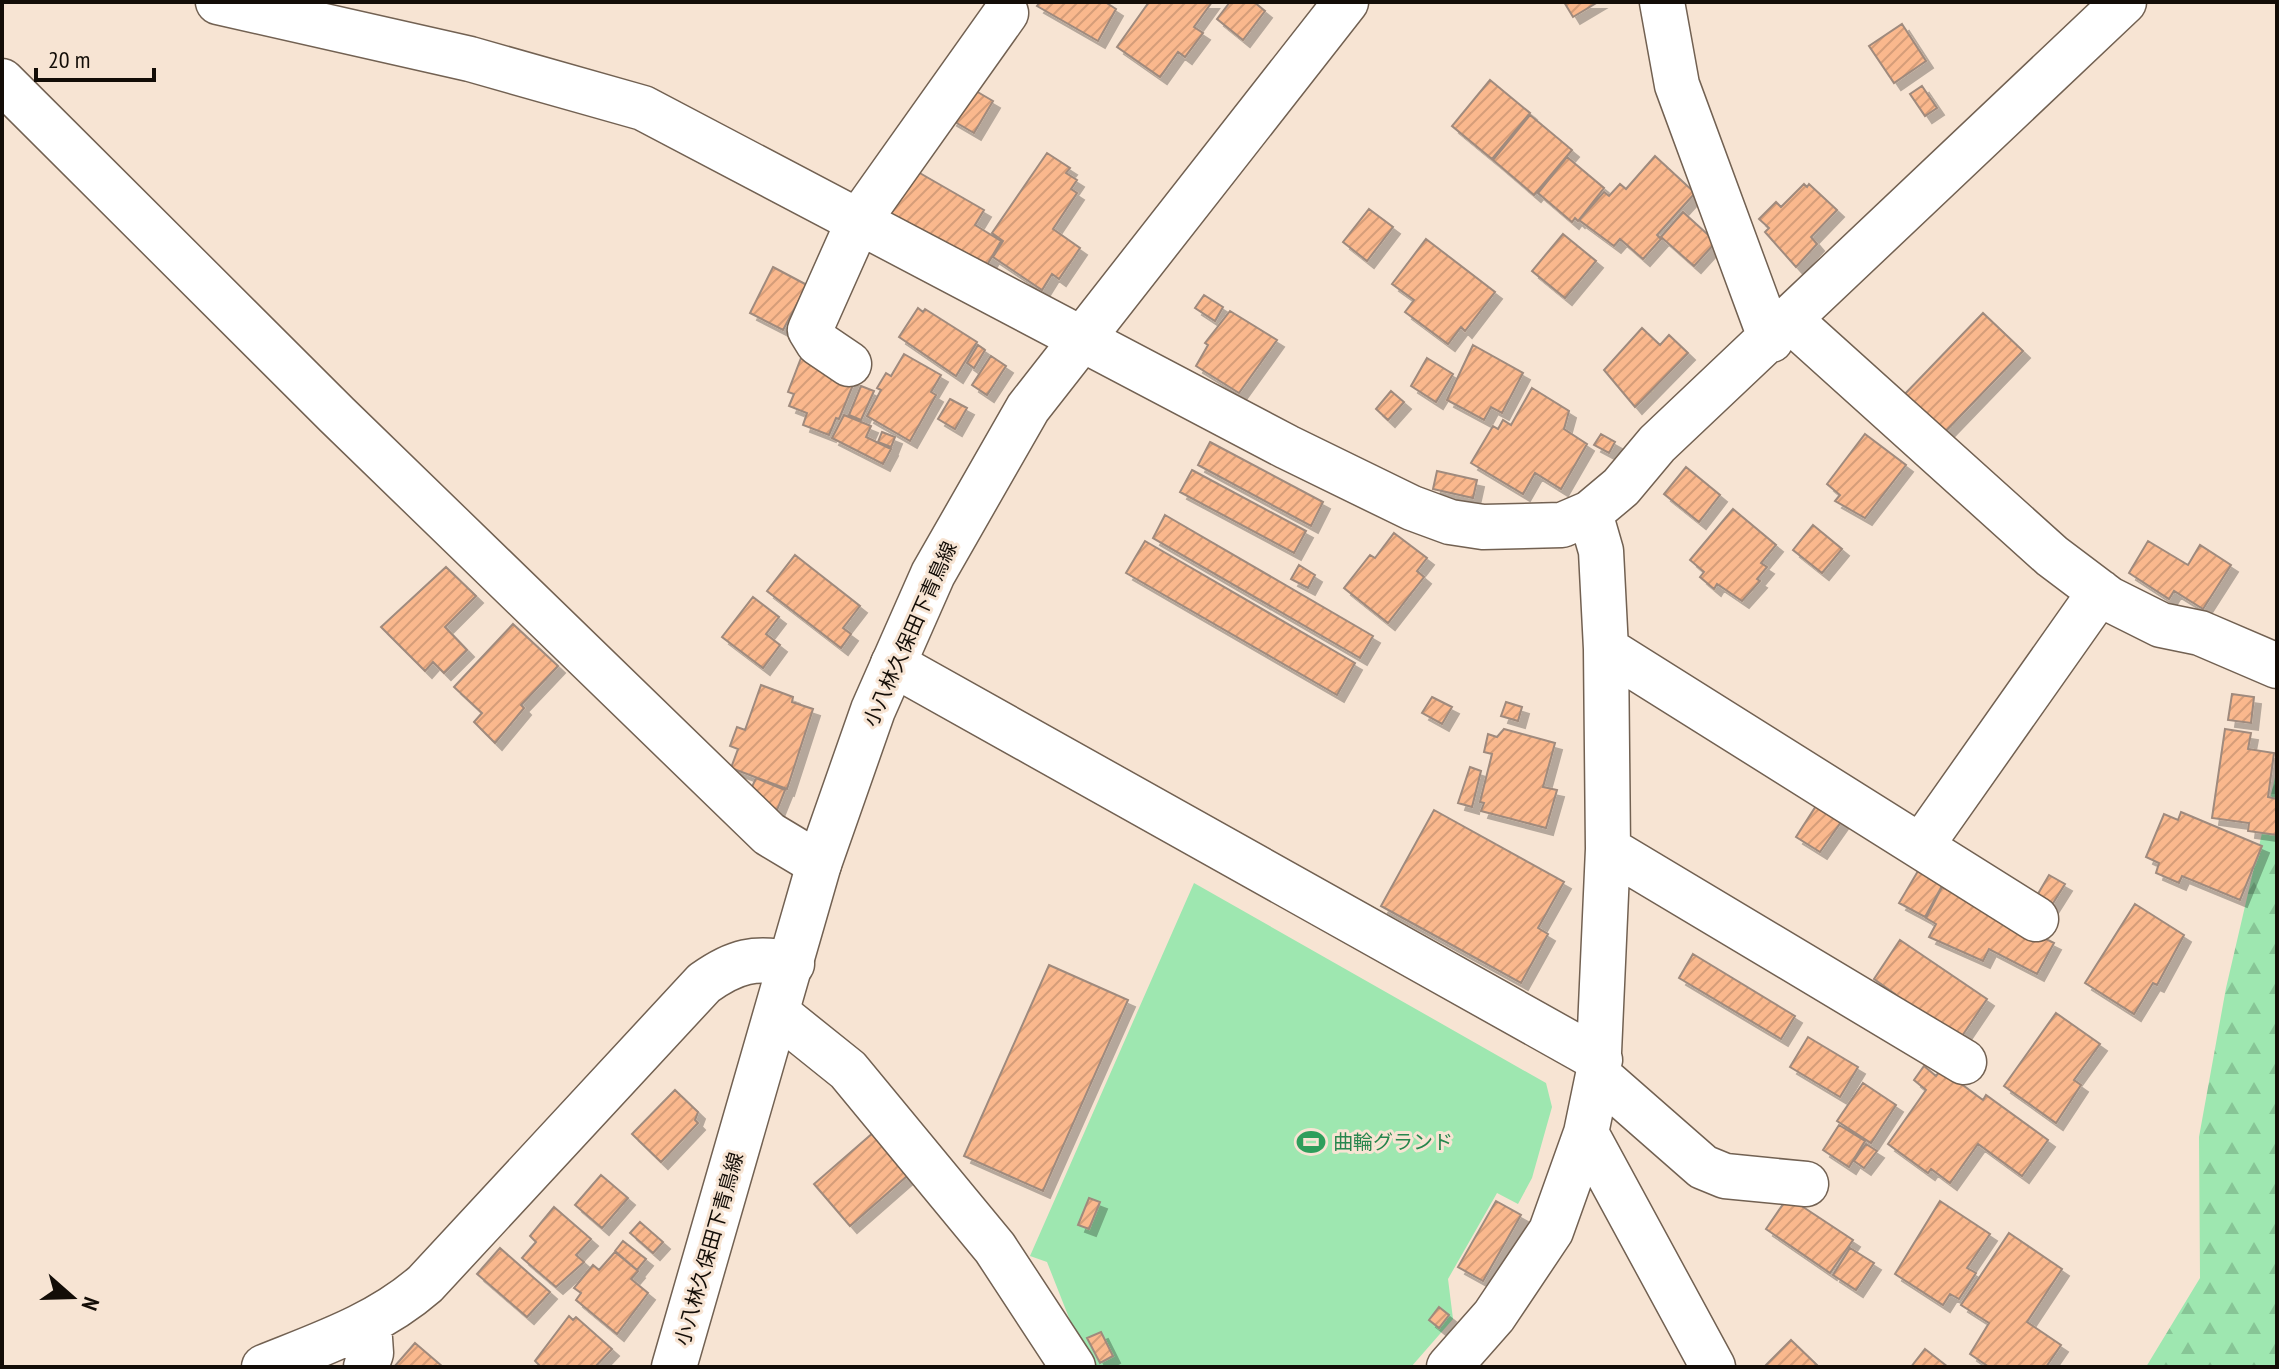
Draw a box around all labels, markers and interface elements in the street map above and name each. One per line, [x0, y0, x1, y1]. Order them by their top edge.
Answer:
scale bar [36, 32, 154, 82]
text: 20 m [48, 44, 90, 75]
street label: 小八林久保田下青鳥線 [857, 537, 963, 731]
sports icon: 曲輪グランド [1296, 1127, 1326, 1157]
place label: 曲輪グランド [1333, 1129, 1453, 1155]
street label: 小八林久保田下青鳥線 [669, 1149, 749, 1349]
north arrow [32, 1257, 112, 1337]
text: N [76, 1293, 106, 1314]

